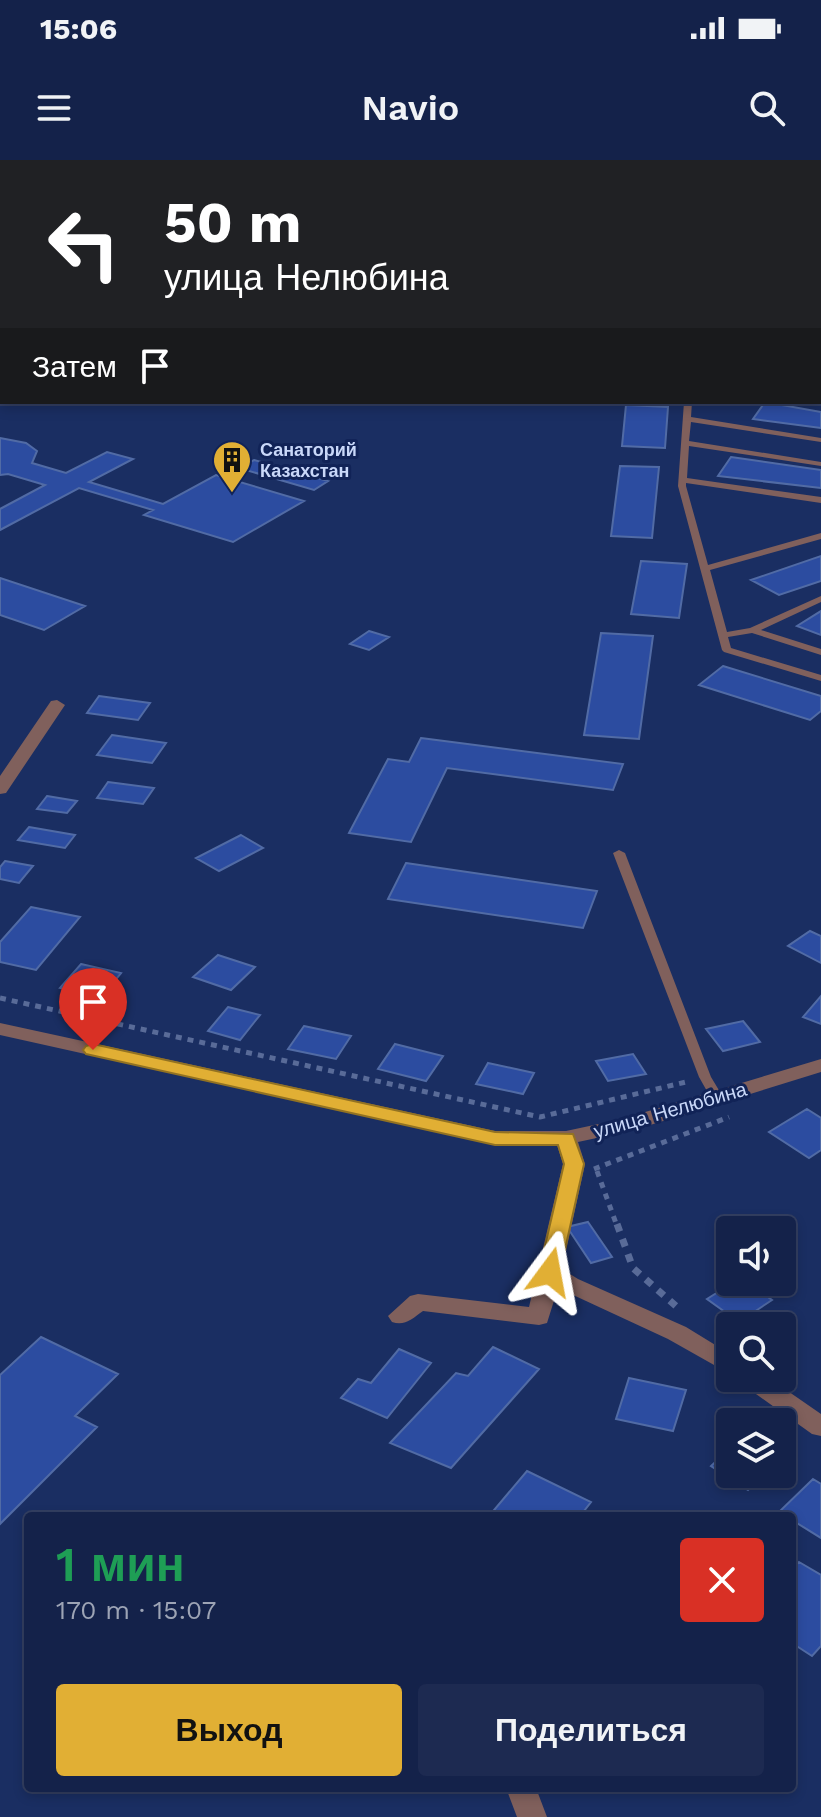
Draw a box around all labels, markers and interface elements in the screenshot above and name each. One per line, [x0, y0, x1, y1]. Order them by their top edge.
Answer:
text: 15:06 [40, 11, 117, 46]
icon: menu [32, 86, 76, 130]
icon: search [745, 86, 789, 130]
text: Navio [362, 87, 459, 129]
text: 50 m [164, 190, 301, 256]
icon: left [32, 192, 136, 296]
text: улица Нелюбина [164, 257, 449, 299]
icon: arrive [133, 344, 177, 388]
text: Затем [32, 349, 117, 384]
building icon: Санаторий Казахстан [211, 439, 253, 494]
place label: Санаторий Казахстан [260, 439, 357, 481]
pin [59, 968, 127, 1050]
icon: arrive [71, 980, 115, 1024]
street label: улица Нелюбина [591, 1076, 750, 1143]
map controls [716, 1216, 796, 1488]
button: sound [716, 1216, 796, 1296]
position arrow [508, 1230, 592, 1314]
button: search [716, 1312, 796, 1392]
button: layers [716, 1408, 796, 1488]
text: 1 мин [56, 1536, 185, 1593]
button: close [680, 1538, 764, 1622]
text: 170 m · 15:07 [56, 1595, 216, 1625]
button: Выход [56, 1684, 402, 1776]
button: Поделиться [418, 1684, 764, 1776]

